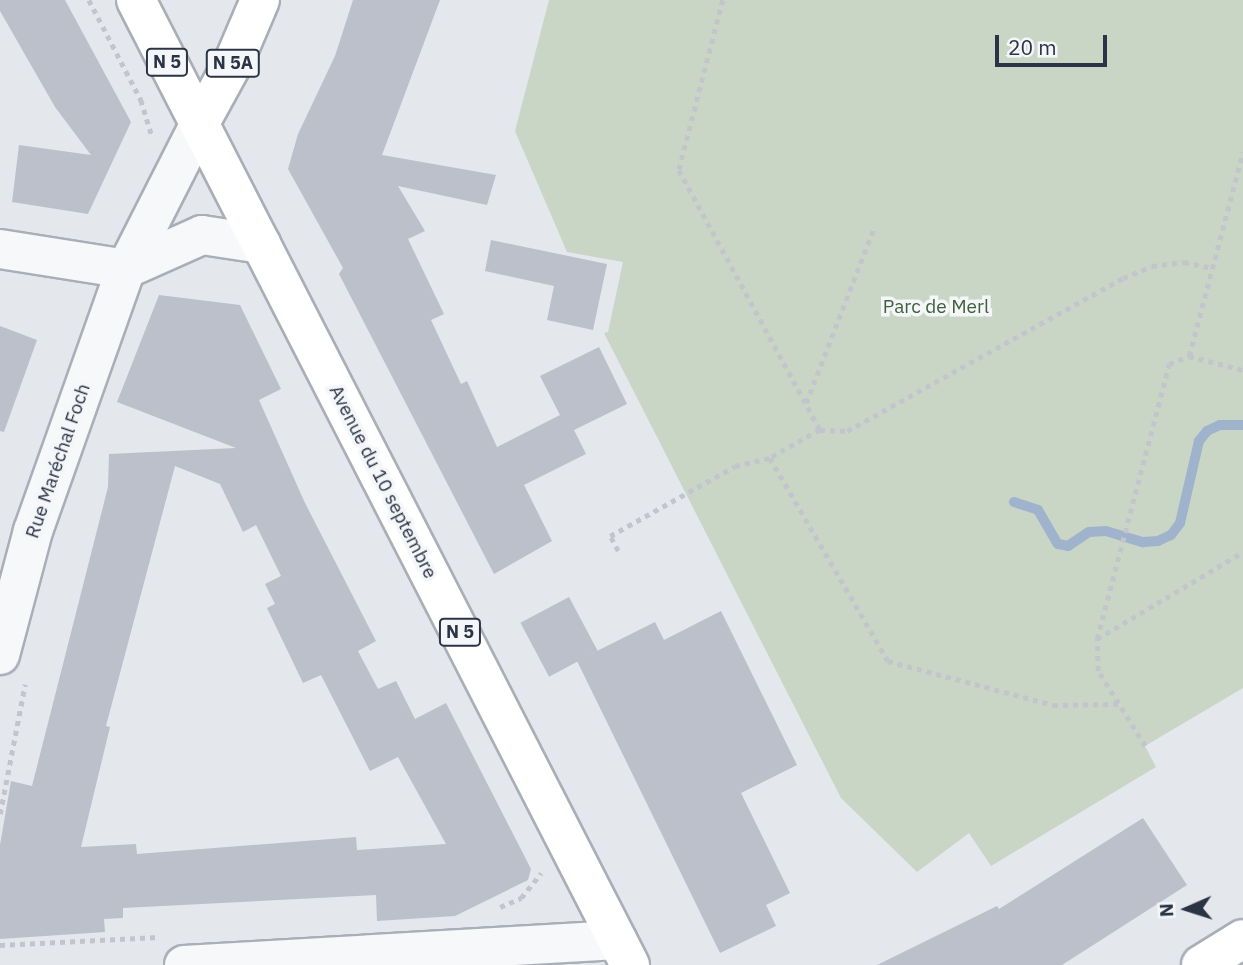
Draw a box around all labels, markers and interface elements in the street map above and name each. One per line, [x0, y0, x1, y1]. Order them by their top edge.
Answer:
scale bar [998, 21, 1110, 65]
text: 20 m [1008, 33, 1057, 61]
road number: N 5 [144, 48, 190, 76]
road number: N 5A [205, 48, 261, 78]
park label: Parc de Merl [883, 296, 989, 318]
street label: Rue Maréchal Foch [21, 381, 95, 541]
street label: Avenue du 10 septembre [324, 381, 442, 583]
road number: N 5 [437, 618, 483, 646]
north arrow [1152, 874, 1222, 944]
text: N [1154, 903, 1178, 918]

